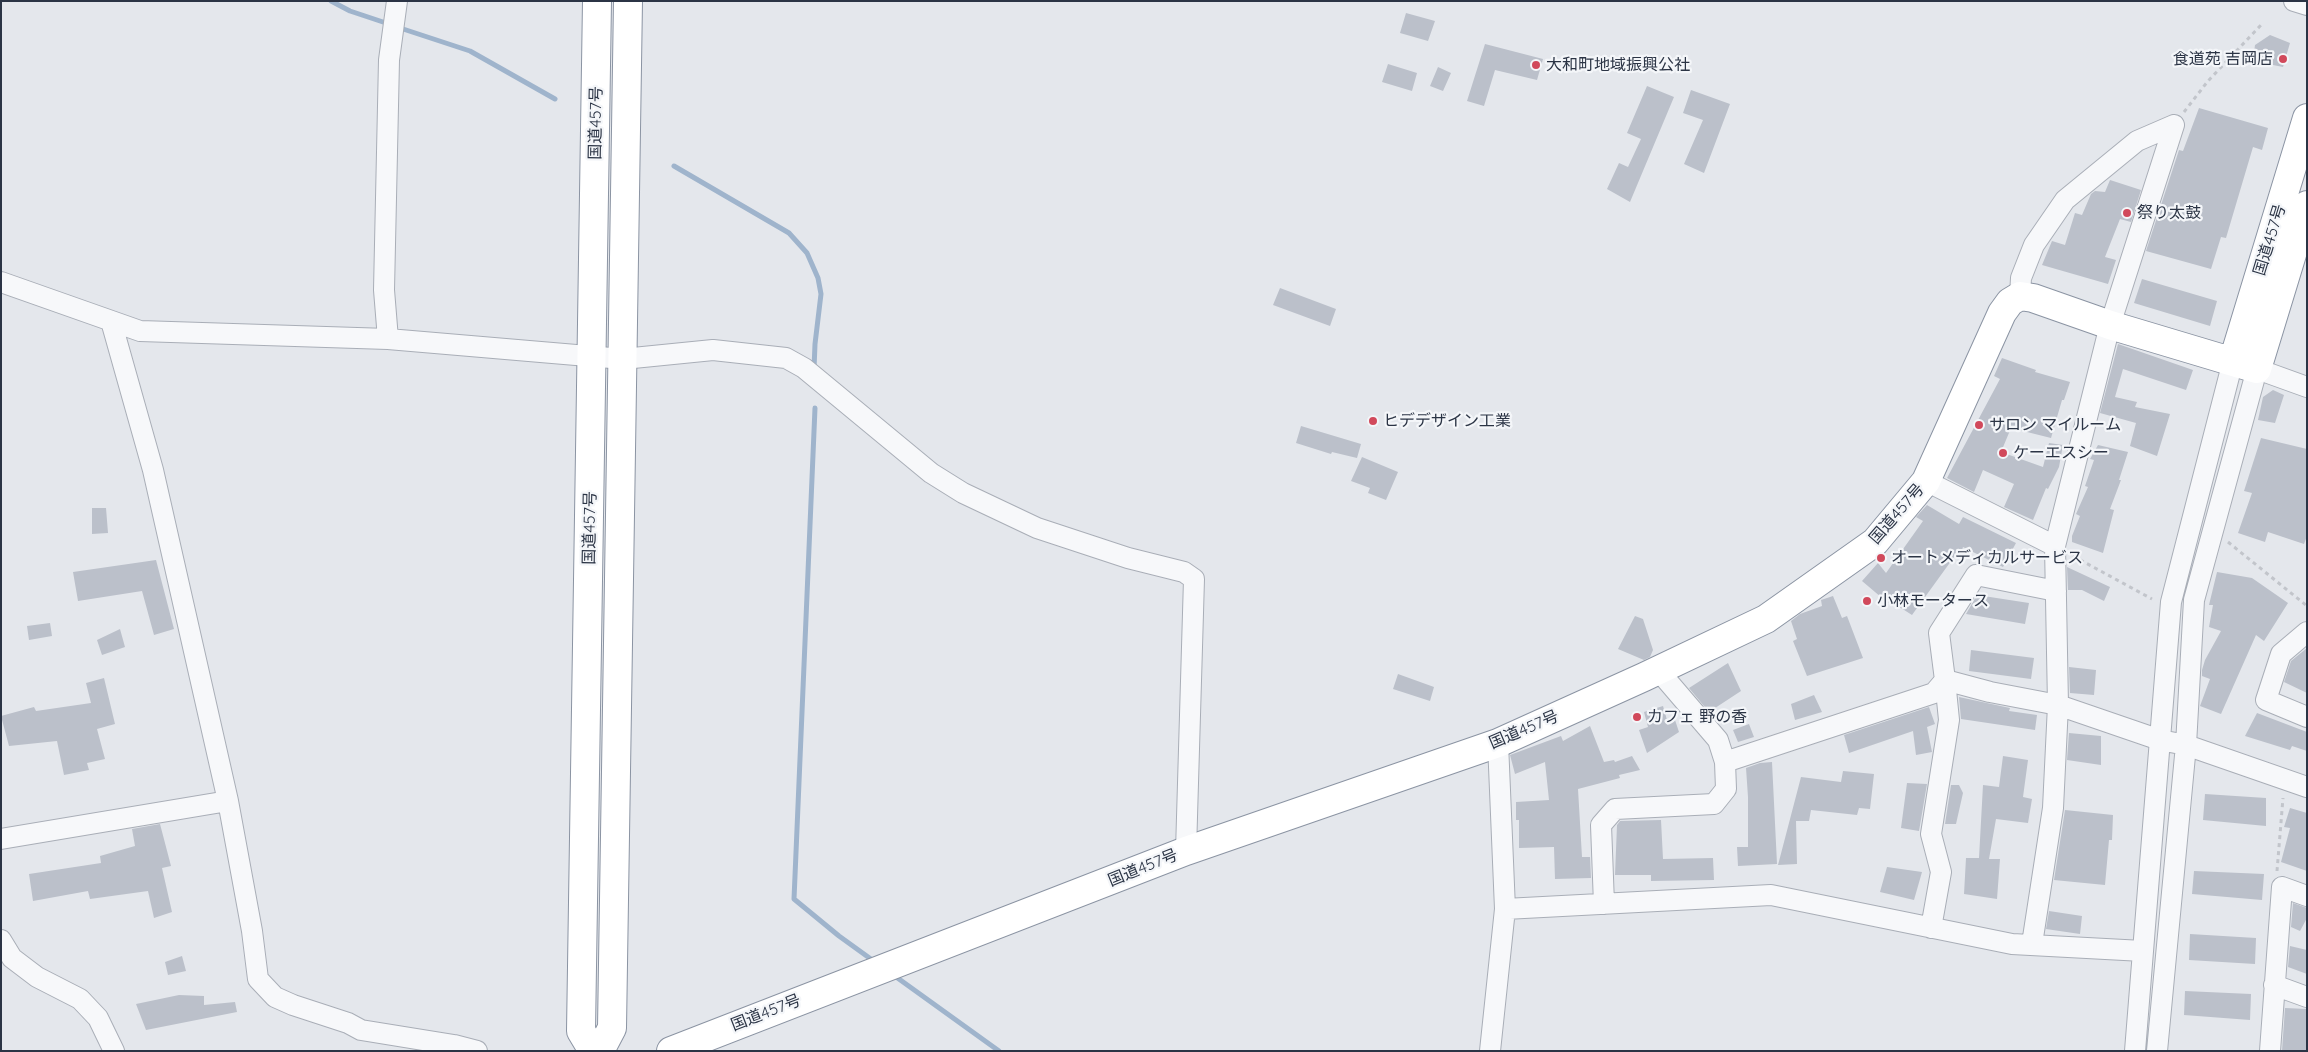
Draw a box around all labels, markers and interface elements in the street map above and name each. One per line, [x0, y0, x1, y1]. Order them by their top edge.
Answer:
place label: 食道苑 吉岡店 [2173, 49, 2273, 69]
marker: 食道苑 吉岡店 [2277, 53, 2289, 65]
place label: 大和町地域振興公社 [1546, 55, 1690, 75]
marker: 大和町地域振興公社 [1530, 59, 1542, 71]
street label: 国道457号 [586, 86, 606, 160]
street label: 国道457号 [2250, 202, 2290, 278]
place label: 祭り太鼓 [2137, 203, 2201, 223]
marker: 祭り太鼓 [2121, 207, 2133, 219]
place label: ヒデデザイン工業 [1383, 411, 1511, 431]
marker: ヒデデザイン工業 [1367, 415, 1379, 427]
place label: サロン マイルーム [1989, 415, 2121, 435]
marker: サロン マイルーム [1973, 419, 1985, 431]
place label: ケーエスシー [2013, 443, 2109, 463]
marker: ケーエスシー [1997, 447, 2009, 459]
street label: 国道457号 [1866, 480, 1928, 548]
street label: 国道457号 [580, 491, 600, 565]
place label: オートメディカルサービス [1891, 548, 2083, 568]
marker: オートメディカルサービス [1875, 552, 1887, 564]
place label: 小林モータース [1877, 591, 1989, 611]
marker: 小林モータース [1861, 595, 1873, 607]
street label: 国道457号 [1486, 707, 1562, 753]
place label: カフェ 野の香 [1647, 707, 1747, 727]
marker: カフェ 野の香 [1631, 711, 1643, 723]
street label: 国道457号 [1105, 845, 1181, 891]
street label: 国道457号 [728, 991, 804, 1035]

